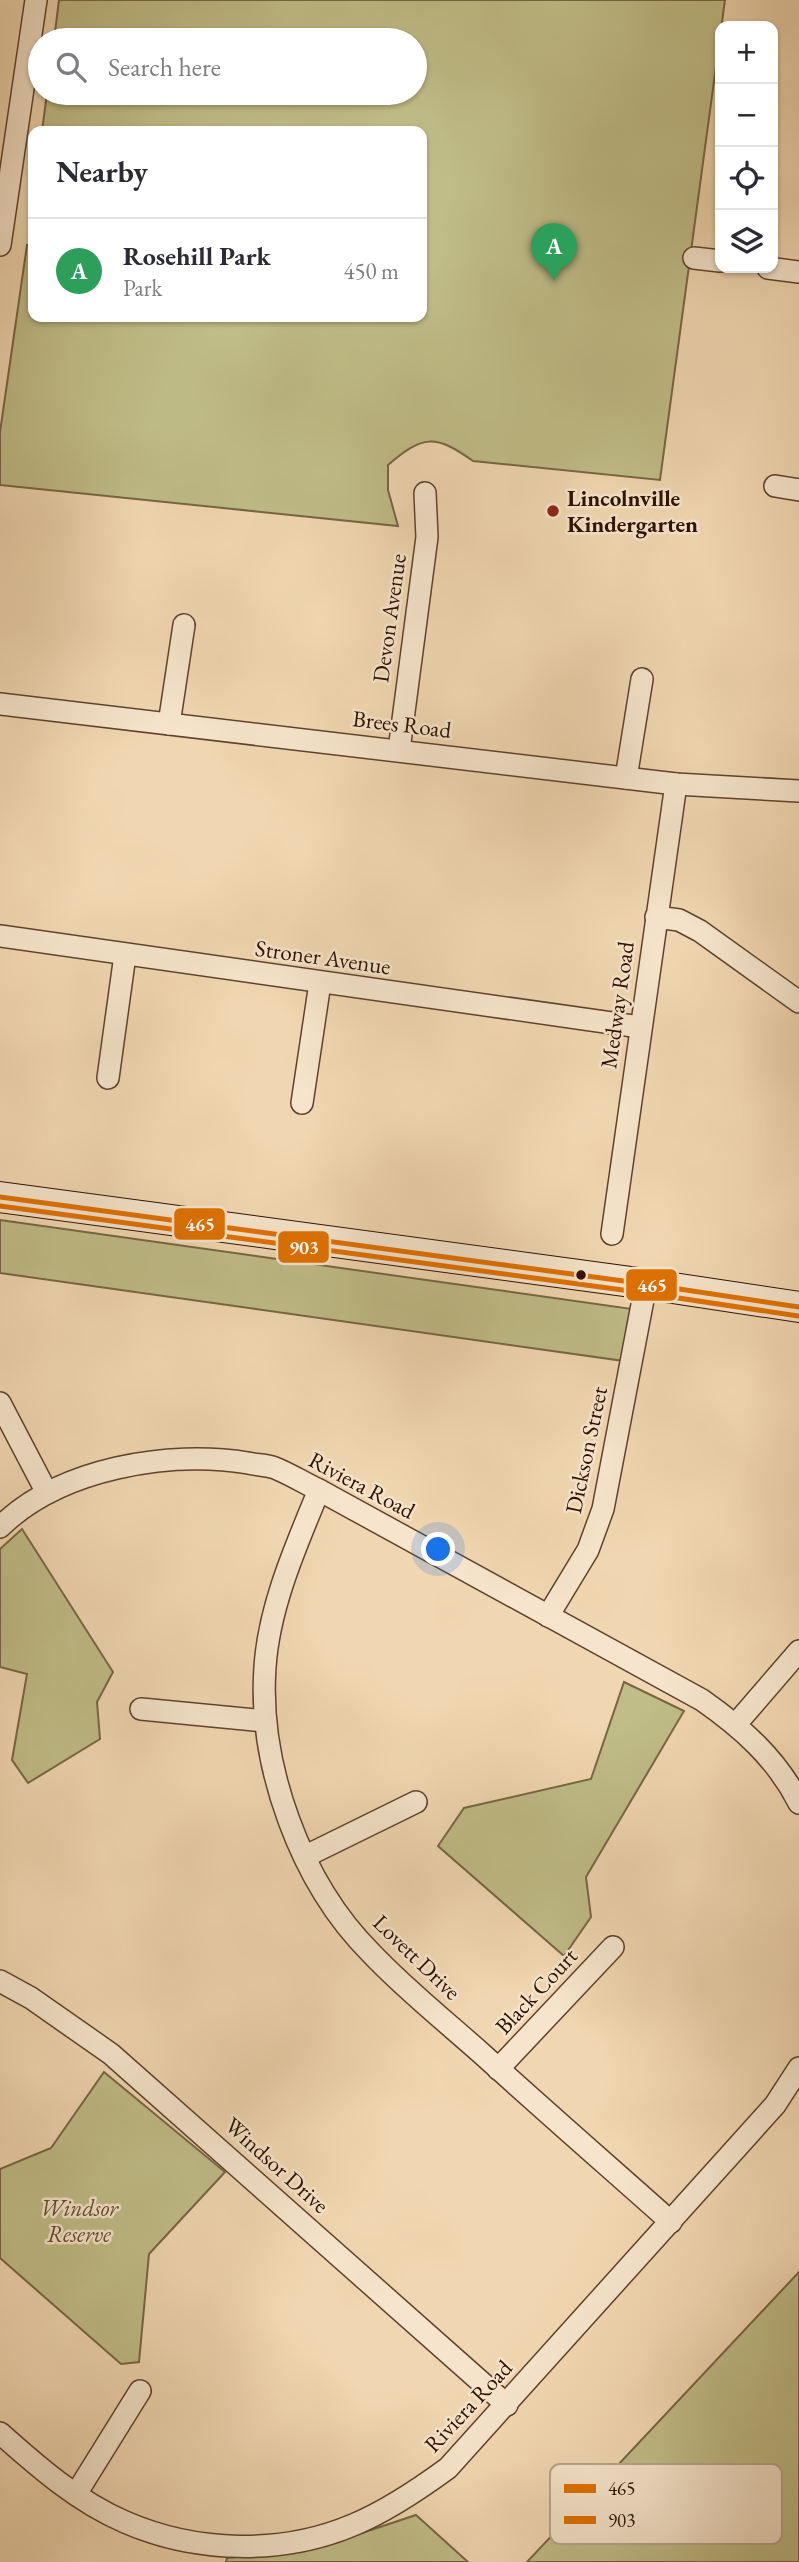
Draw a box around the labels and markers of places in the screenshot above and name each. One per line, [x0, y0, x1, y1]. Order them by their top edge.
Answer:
pin: A [531, 223, 577, 281]
place label: Lincolnville Kindergarten [567, 483, 698, 539]
marker: Lincolnville Kindergarten [545, 503, 561, 519]
unlabelled marker [574, 1268, 588, 1282]

